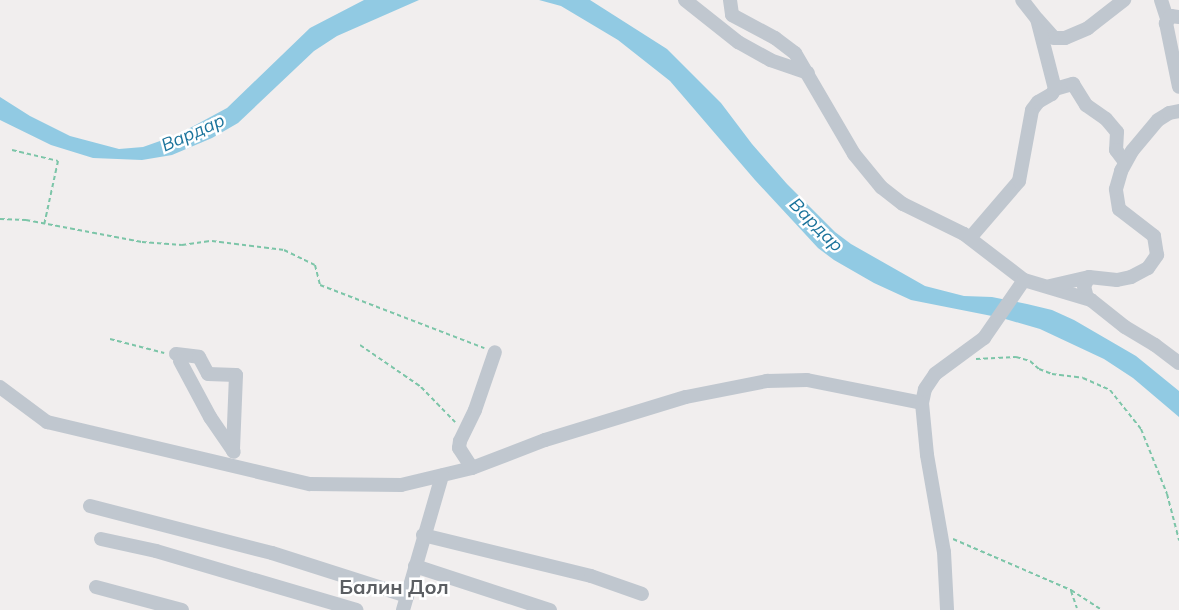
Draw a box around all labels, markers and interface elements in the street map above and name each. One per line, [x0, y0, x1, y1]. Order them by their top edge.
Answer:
water label: Вардар [158, 109, 228, 157]
water label: Вардар [785, 194, 847, 256]
district label: Балин Дол [339, 574, 449, 598]

